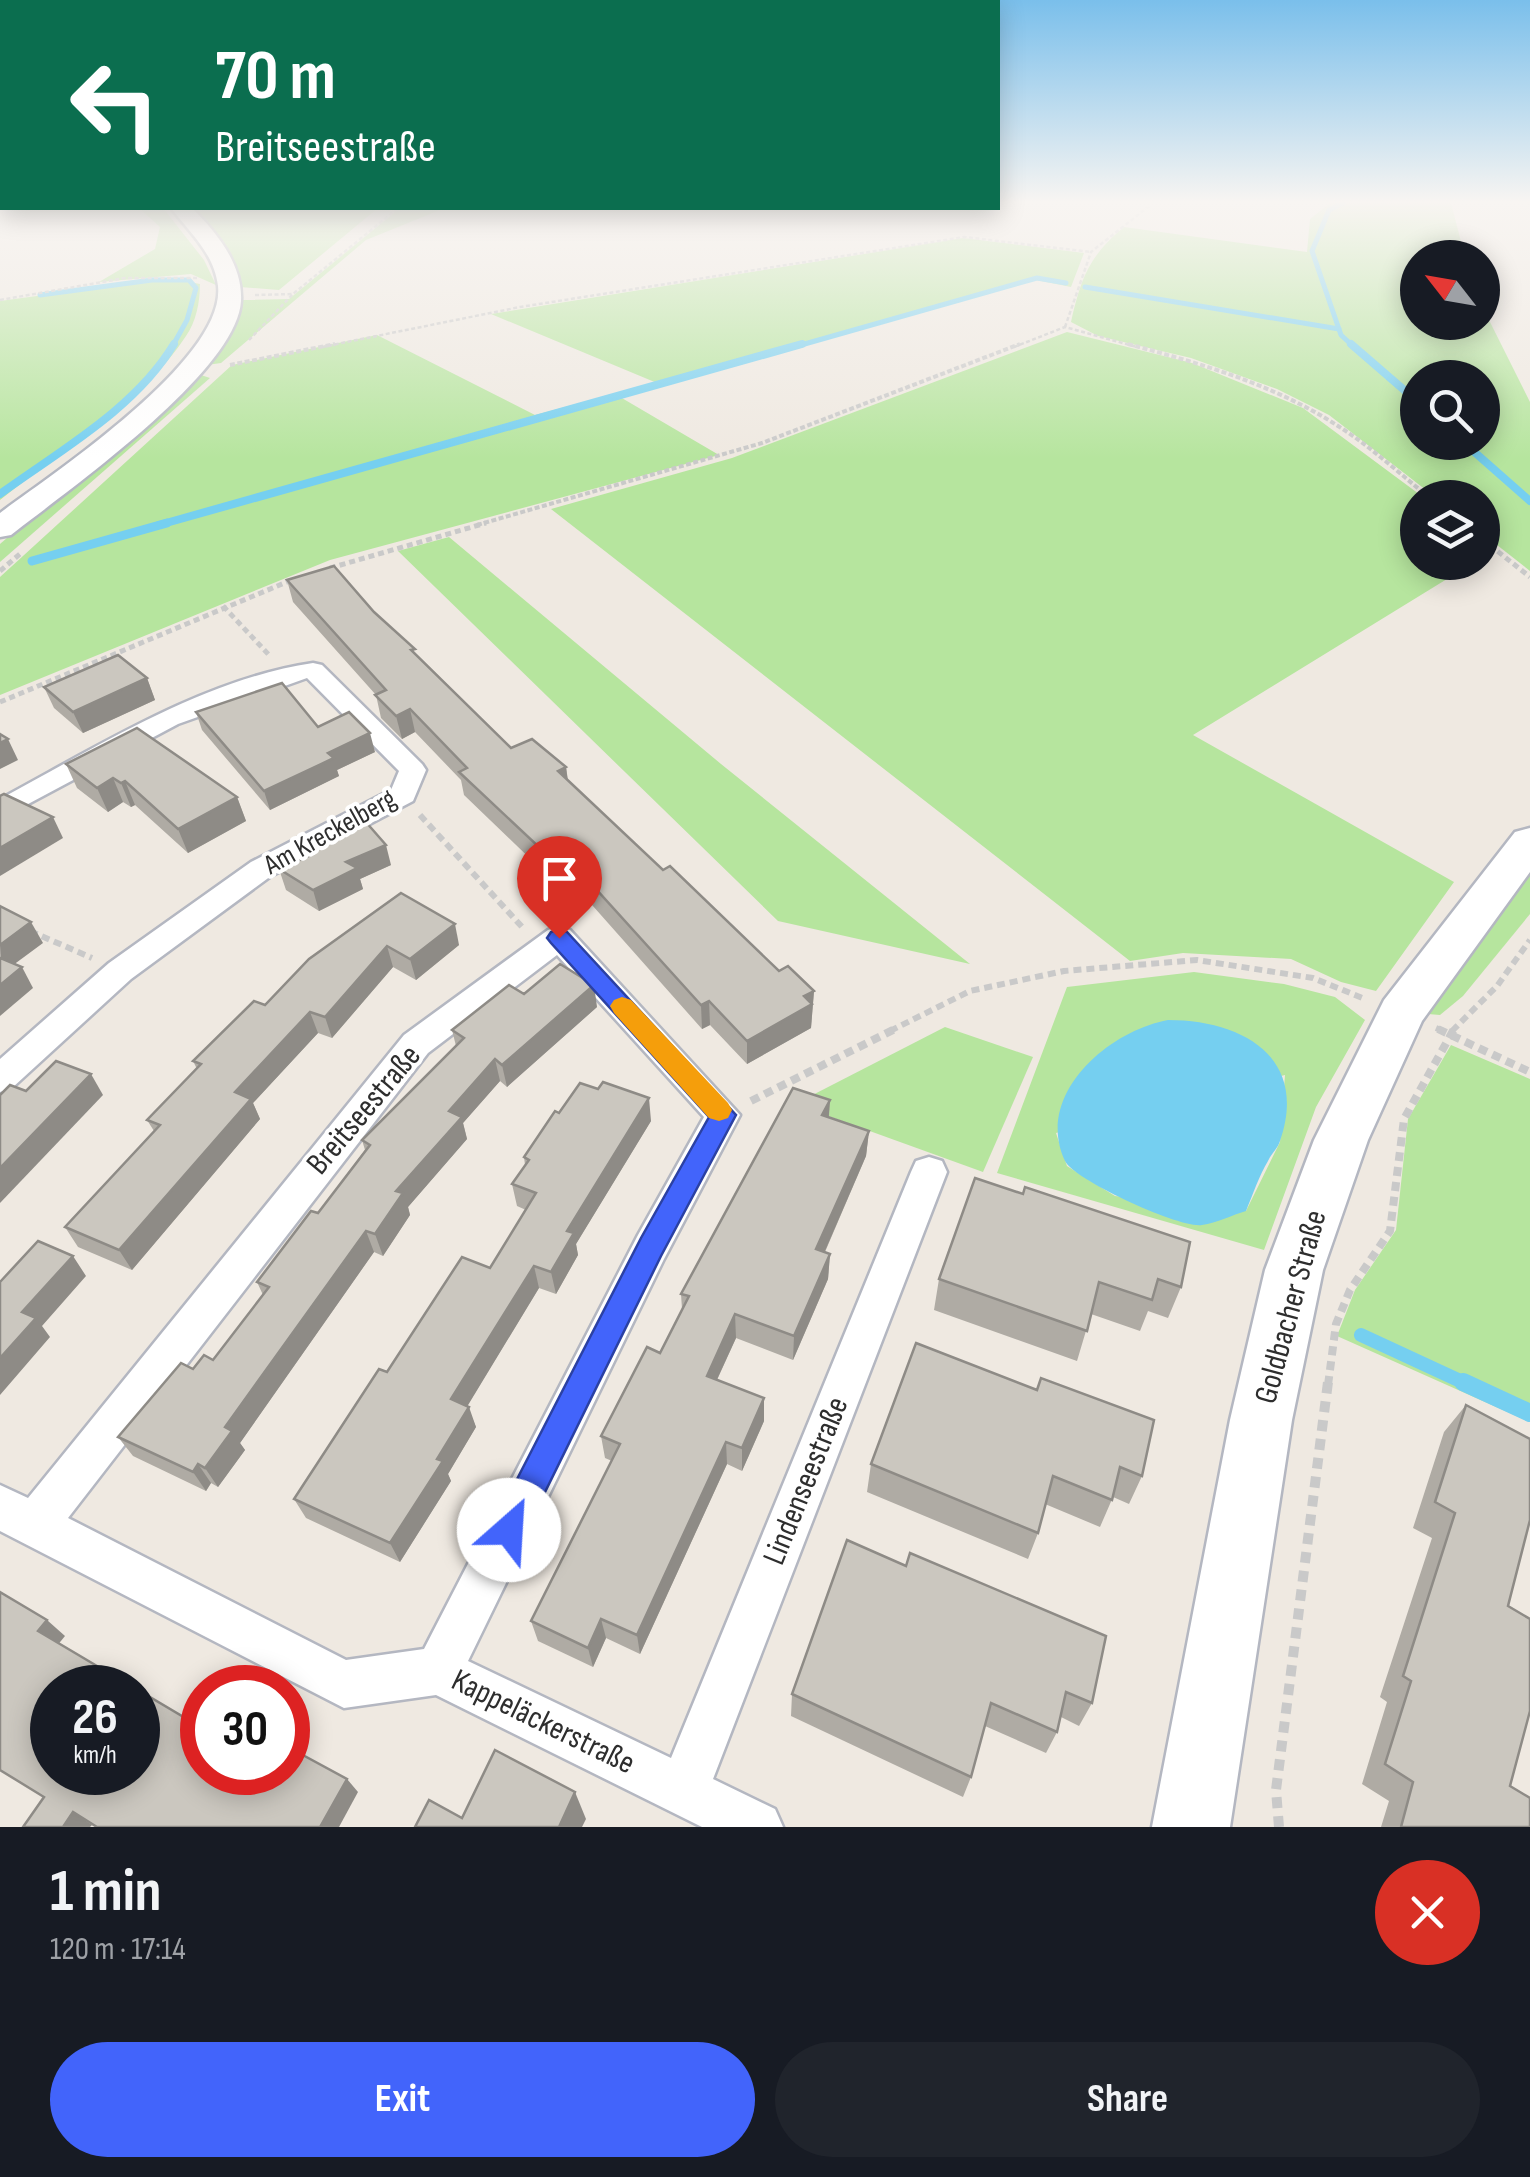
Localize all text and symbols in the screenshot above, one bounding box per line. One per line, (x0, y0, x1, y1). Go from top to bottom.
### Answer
text: 70 m (215, 35, 336, 119)
icon: left (50, 40, 180, 170)
text: Breitseestraße (215, 120, 436, 175)
north arrow (1400, 240, 1500, 340)
map controls (1400, 240, 1500, 580)
button: search (1400, 360, 1500, 460)
button: layers (1400, 480, 1500, 580)
street label: Am Kreckelberg (257, 782, 402, 882)
pin (517, 836, 602, 939)
icon: arrive (532, 851, 587, 906)
street label: Breitseestraße (299, 1037, 429, 1183)
street label: Goldbacher Straße (1246, 1206, 1336, 1408)
street label: Lindenseestraße (755, 1392, 857, 1570)
position arrow (457, 1478, 561, 1582)
street label: Kappeläckerstraße (445, 1661, 641, 1783)
speed limit sign: 30 (180, 1665, 310, 1795)
text: 26 (72, 1688, 118, 1748)
text: km/h (73, 1740, 117, 1771)
text: 1 min (50, 1856, 162, 1928)
button: close (1375, 1860, 1480, 1965)
text: 120 m · 17:14 (50, 1930, 186, 1969)
button: Exit (50, 2042, 755, 2157)
button: Share (775, 2042, 1480, 2157)

